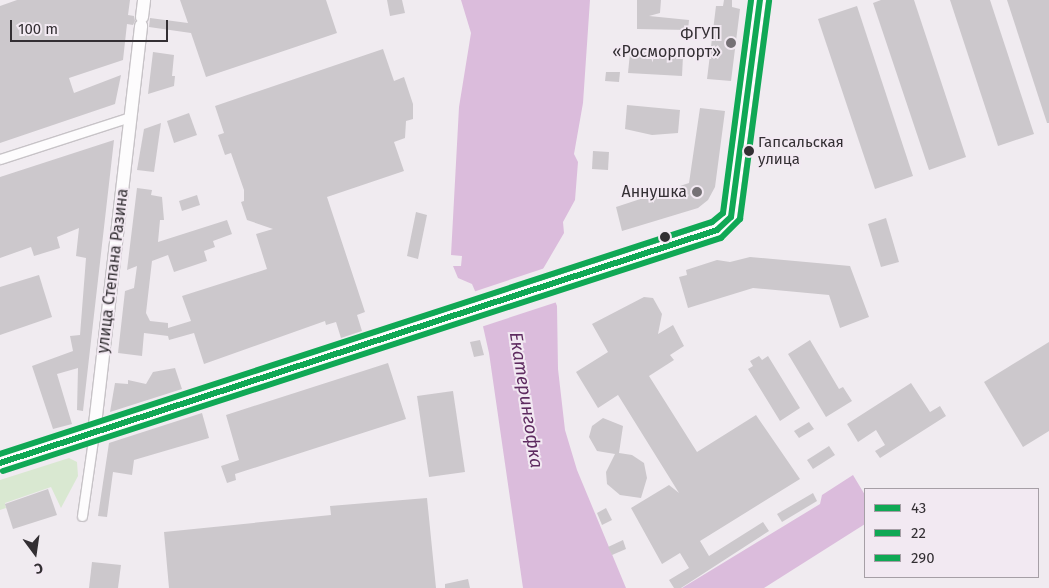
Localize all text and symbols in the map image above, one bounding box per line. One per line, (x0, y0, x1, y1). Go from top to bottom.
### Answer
scale bar (12, 10, 170, 42)
text: 100 m (18, 20, 58, 38)
place label: ФГУП «Росморпорт» (612, 24, 721, 62)
marker: ФГУП «Росморпорт» (725, 37, 737, 49)
place label: Гапсальская улица (758, 133, 844, 168)
marker: Гапсальская улица (744, 146, 754, 156)
place label: Аннушка (621, 182, 687, 202)
marker: Аннушка (691, 186, 703, 198)
street label: улица Степана Разина (93, 187, 133, 355)
unlabelled marker (660, 232, 670, 242)
water label: Екатерингофка (505, 330, 547, 470)
legend (864, 488, 1039, 578)
text: 43 (911, 499, 926, 517)
text: 22 (911, 524, 926, 542)
north arrow (10, 528, 60, 578)
text: 290 (911, 549, 935, 567)
text: С (33, 559, 45, 577)

